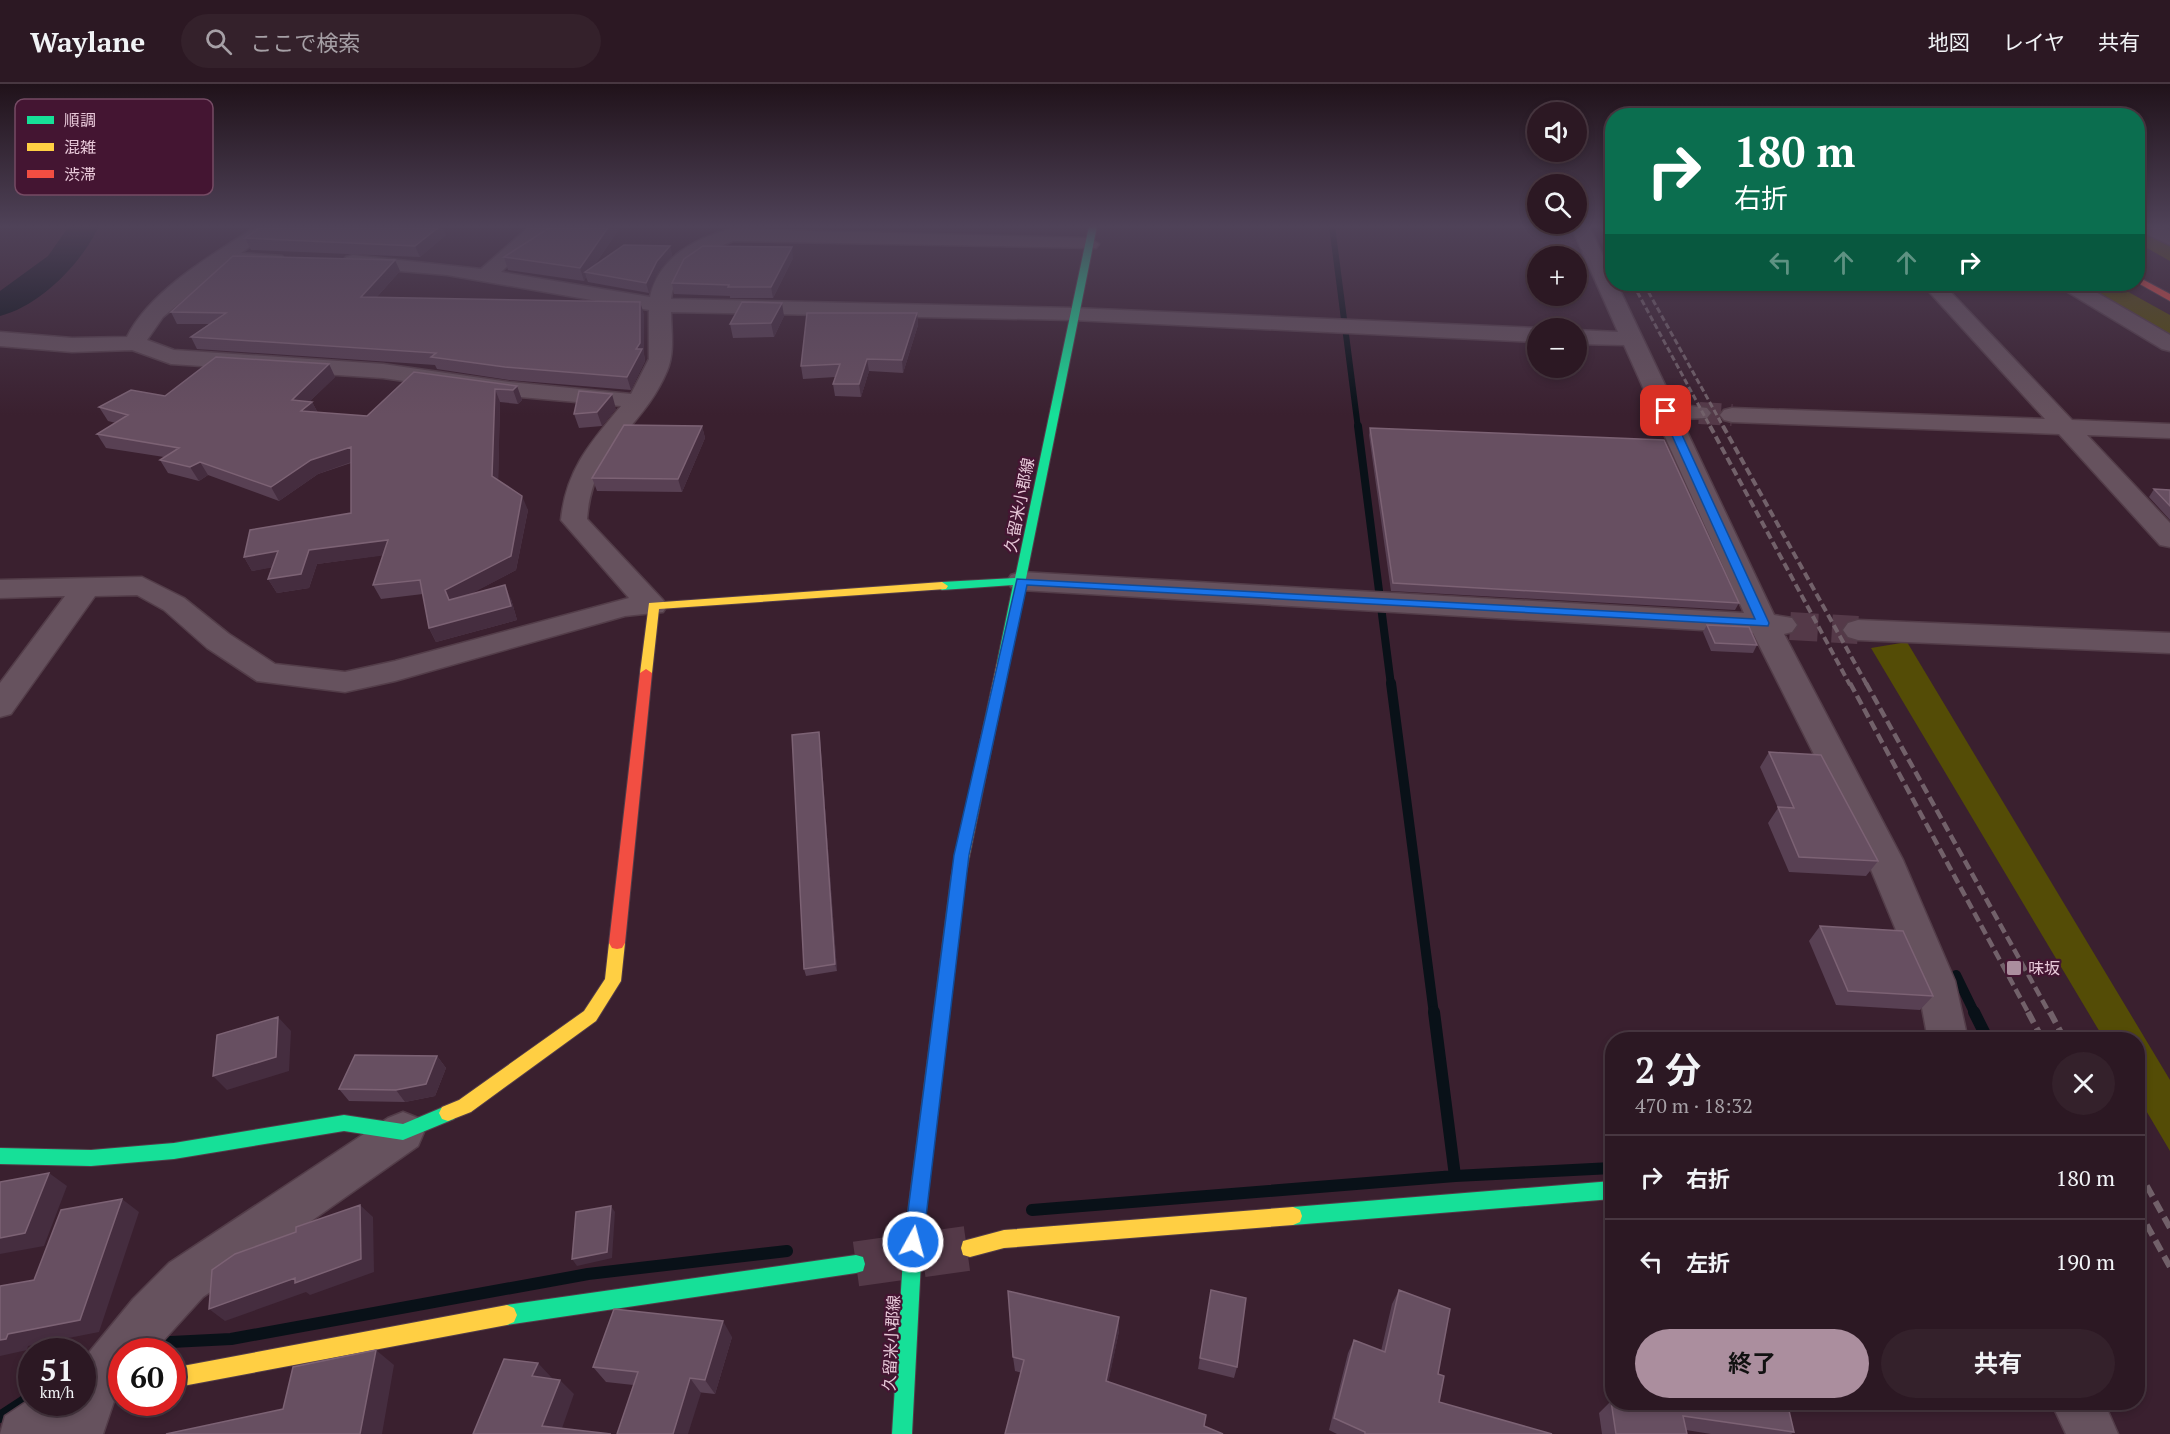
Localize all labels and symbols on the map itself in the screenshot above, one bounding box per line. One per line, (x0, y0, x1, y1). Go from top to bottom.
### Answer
legend (15, 99, 213, 195)
text: 順調 (64, 109, 96, 131)
text: 混雑 (64, 136, 96, 158)
text: 渋滞 (64, 163, 96, 185)
pin (1640, 385, 1691, 436)
street label: 久留米小郡線 (999, 456, 1039, 554)
place label: 味坂 (2028, 957, 2060, 979)
marker: 味坂 (2005, 959, 2023, 977)
position arrow (881, 1210, 945, 1274)
street label: 久留米小郡線 (878, 1294, 904, 1392)
speed limit sign: 60 (108, 1338, 186, 1416)

